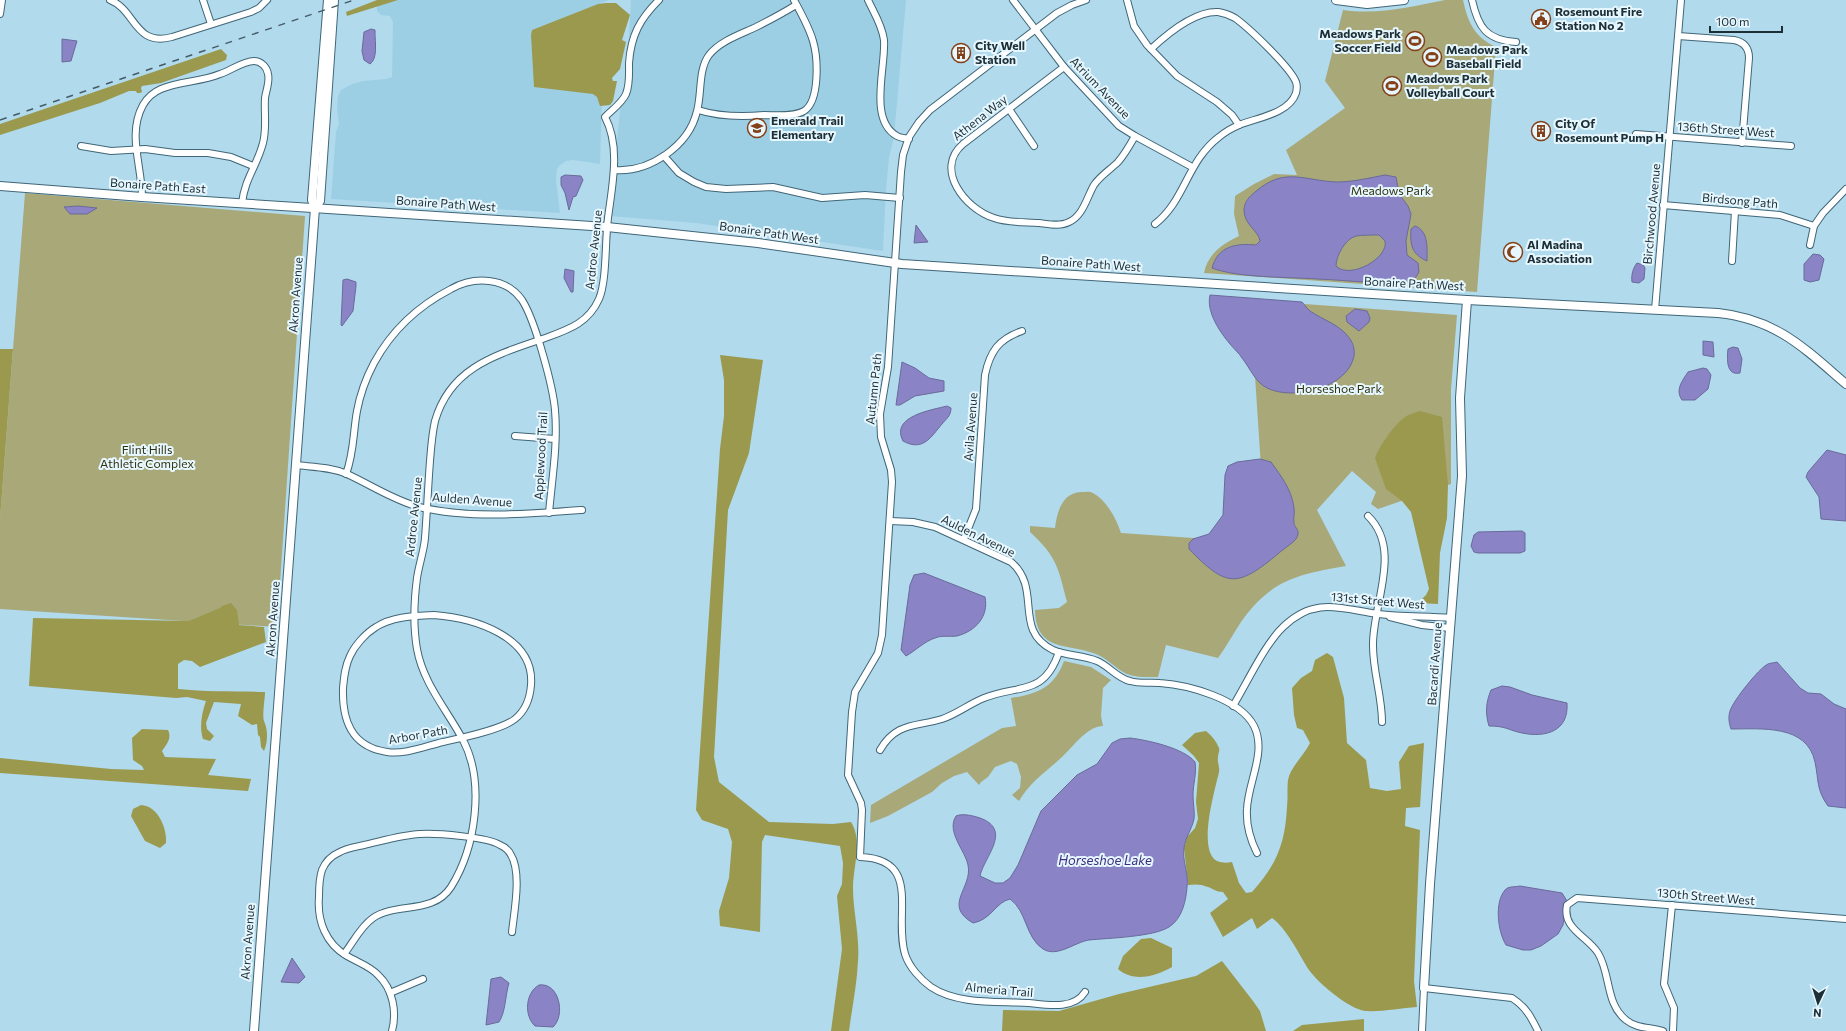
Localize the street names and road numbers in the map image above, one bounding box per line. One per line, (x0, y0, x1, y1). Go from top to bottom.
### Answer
street label: Atrium Avenue (1068, 54, 1134, 121)
street label: Athena Way (949, 92, 1009, 143)
street label: 136th Street West (1677, 119, 1775, 139)
street label: Birchwood Avenue (1640, 163, 1662, 265)
street label: Bonaire Path East (110, 175, 207, 195)
street label: Birdsong Path (1701, 190, 1779, 210)
street label: Bonaire Path West (396, 193, 497, 213)
street label: Ardroe Avenue (582, 209, 604, 291)
street label: Bonaire Path West (718, 218, 820, 246)
street label: Bonaire Path West (1041, 253, 1142, 273)
street label: Akron Avenue (285, 257, 305, 333)
street label: Bonaire Path West (1364, 273, 1465, 293)
street label: Autumn Path (862, 352, 884, 425)
street label: Avila Avenue (961, 392, 979, 462)
street label: Applewood Trail (531, 411, 549, 500)
street label: Ardroe Avenue (402, 476, 424, 558)
street label: Aulden Avenue (431, 489, 513, 509)
street label: Aulden Avenue (939, 511, 1018, 559)
street label: Akron Avenue (262, 581, 282, 657)
street label: 131st Street West (1331, 589, 1426, 611)
street label: Bacardi Avenue (1424, 622, 1444, 706)
street label: Arbor Path (387, 722, 449, 746)
street label: 130th Street West (1657, 885, 1756, 907)
street label: Akron Avenue (237, 904, 257, 980)
street label: Almeria Trail (964, 979, 1034, 999)

